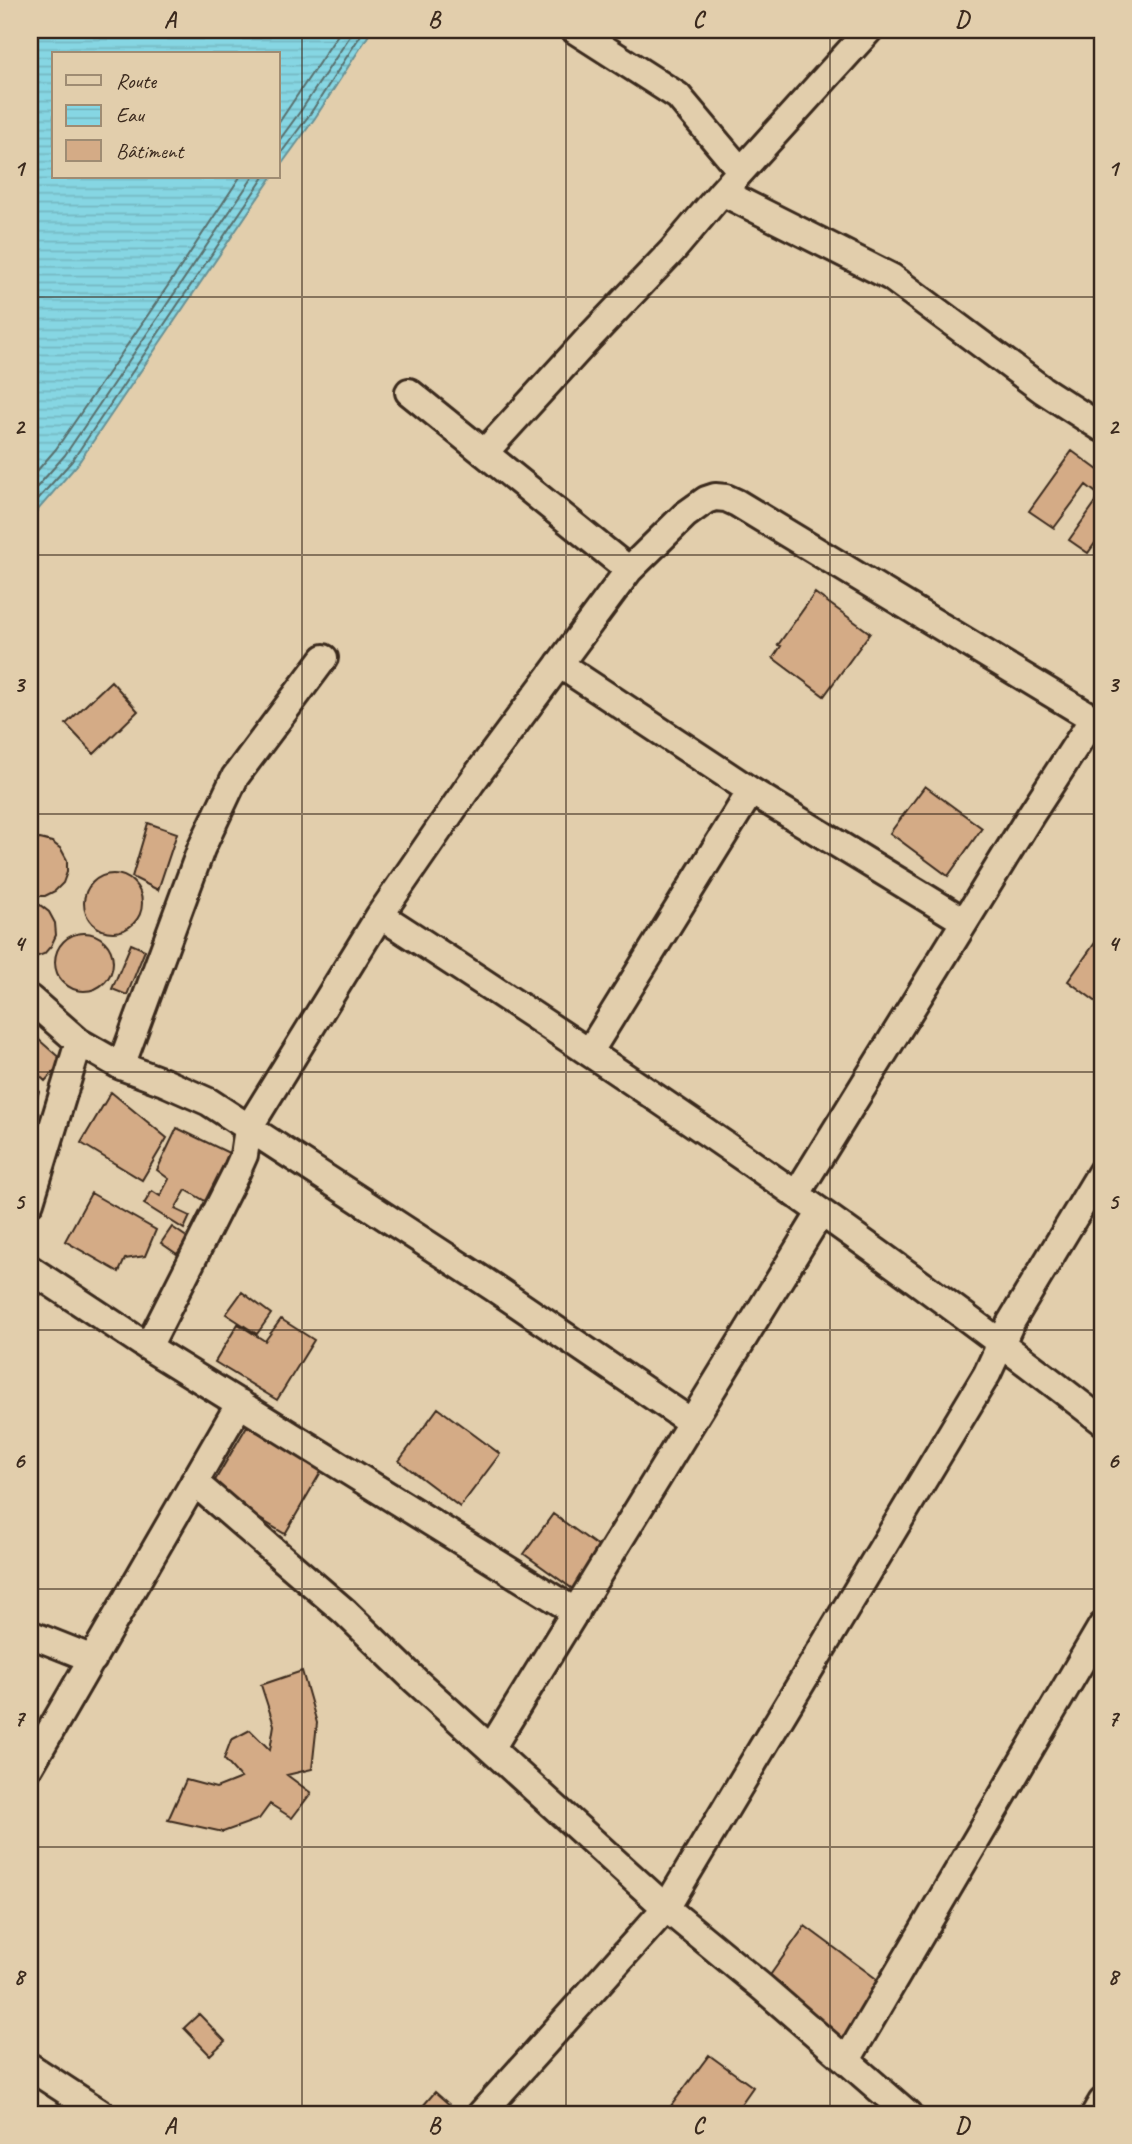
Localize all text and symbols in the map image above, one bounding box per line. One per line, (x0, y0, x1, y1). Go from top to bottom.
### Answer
text: A (164, 5, 178, 34)
text: B (428, 5, 442, 34)
text: C (693, 5, 707, 34)
text: D (955, 5, 971, 34)
legend (52, 52, 280, 178)
text: Route (116, 68, 157, 94)
text: Eau (116, 102, 145, 128)
text: Bâtiment (116, 138, 185, 164)
text: 1 (14, 154, 27, 183)
text: 1 (1108, 154, 1121, 183)
text: 2 (14, 412, 27, 441)
text: 2 (1108, 412, 1121, 441)
text: 3 (14, 670, 27, 699)
text: 3 (1108, 670, 1121, 699)
text: 4 (14, 929, 27, 958)
text: 4 (1108, 929, 1121, 958)
text: 5 (14, 1187, 26, 1216)
text: 5 (1108, 1187, 1120, 1216)
text: 6 (14, 1446, 27, 1475)
text: 6 (1108, 1446, 1121, 1475)
text: 7 (14, 1704, 27, 1733)
text: 7 (1108, 1704, 1121, 1733)
text: 8 (14, 1962, 27, 1991)
text: 8 (1108, 1962, 1121, 1991)
text: A (164, 2111, 178, 2140)
text: B (428, 2111, 442, 2140)
text: C (693, 2111, 707, 2140)
text: D (955, 2111, 971, 2140)

